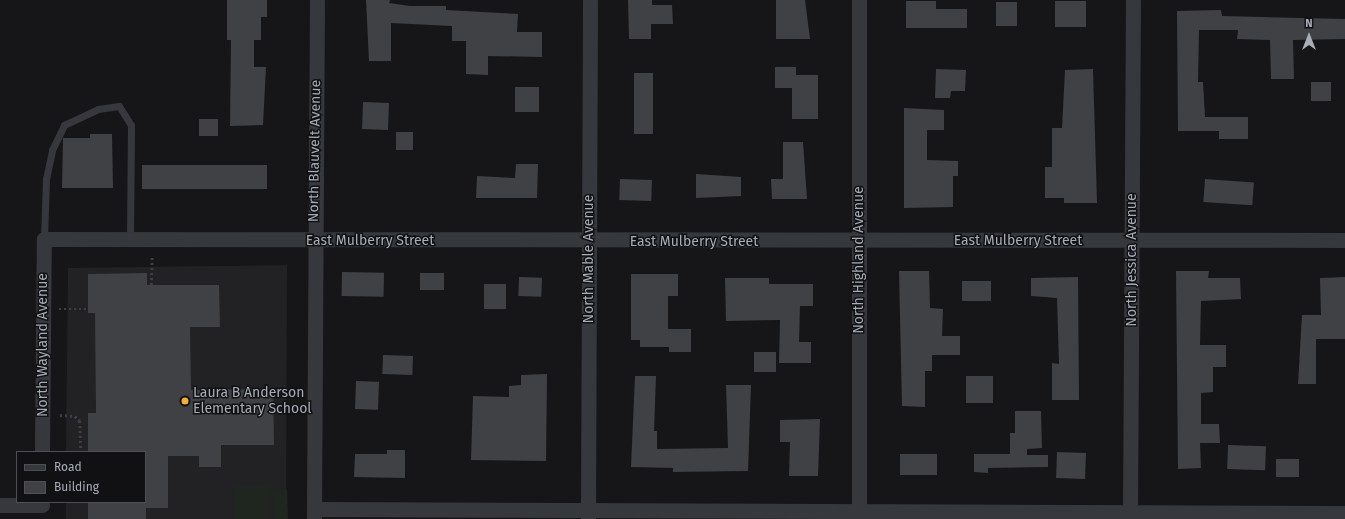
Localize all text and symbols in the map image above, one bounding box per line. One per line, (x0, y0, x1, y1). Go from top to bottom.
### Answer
north arrow (1289, 16, 1329, 56)
text: N (1305, 17, 1313, 30)
street label: North Blauvelt Avenue (305, 80, 325, 222)
street label: North Highland Avenue (851, 186, 867, 334)
street label: North Jessica Avenue (1124, 193, 1140, 327)
street label: North Mable Avenue (581, 195, 597, 323)
street label: East Mulberry Street (306, 233, 434, 249)
street label: East Mulberry Street (954, 233, 1082, 249)
street label: East Mulberry Street (630, 234, 758, 250)
street label: North Wayland Avenue (35, 273, 51, 417)
place label: Laura B Anderson Elementary School (193, 385, 311, 418)
marker: Laura B Anderson Elementary School (180, 396, 190, 406)
legend (16, 451, 146, 503)
text: Road (54, 460, 82, 474)
text: Building (54, 480, 99, 494)

